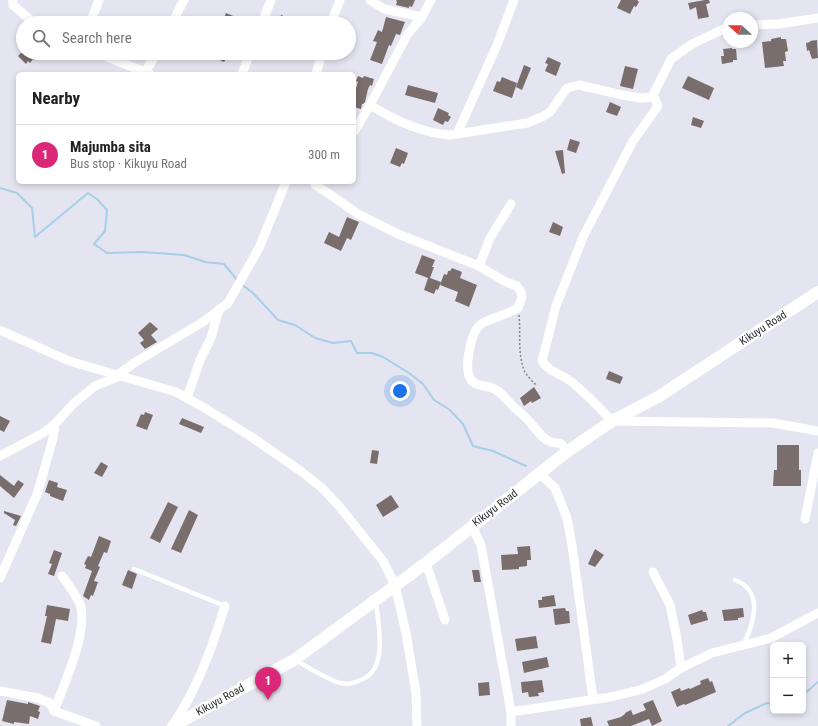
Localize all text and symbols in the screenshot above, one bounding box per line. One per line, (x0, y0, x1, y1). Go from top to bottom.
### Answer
north arrow (722, 12, 758, 48)
search box (16, 16, 356, 60)
icon: search (30, 27, 52, 49)
text: Search here (62, 29, 132, 47)
text: Nearby (32, 88, 80, 108)
text: Majumba sita (70, 138, 151, 156)
text: 1 (42, 147, 48, 162)
text: 300 m (308, 147, 340, 162)
text: Bus stop · Kikuyu Road (70, 156, 187, 171)
street label: Kikuyu Road (737, 308, 789, 348)
your location (390, 381, 410, 401)
street label: Kikuyu Road (470, 487, 520, 529)
map controls (770, 642, 806, 714)
button: + (770, 642, 806, 678)
pin: 1 (255, 667, 281, 700)
button: − (770, 678, 806, 714)
street label: Kikuyu Road (194, 681, 246, 719)

